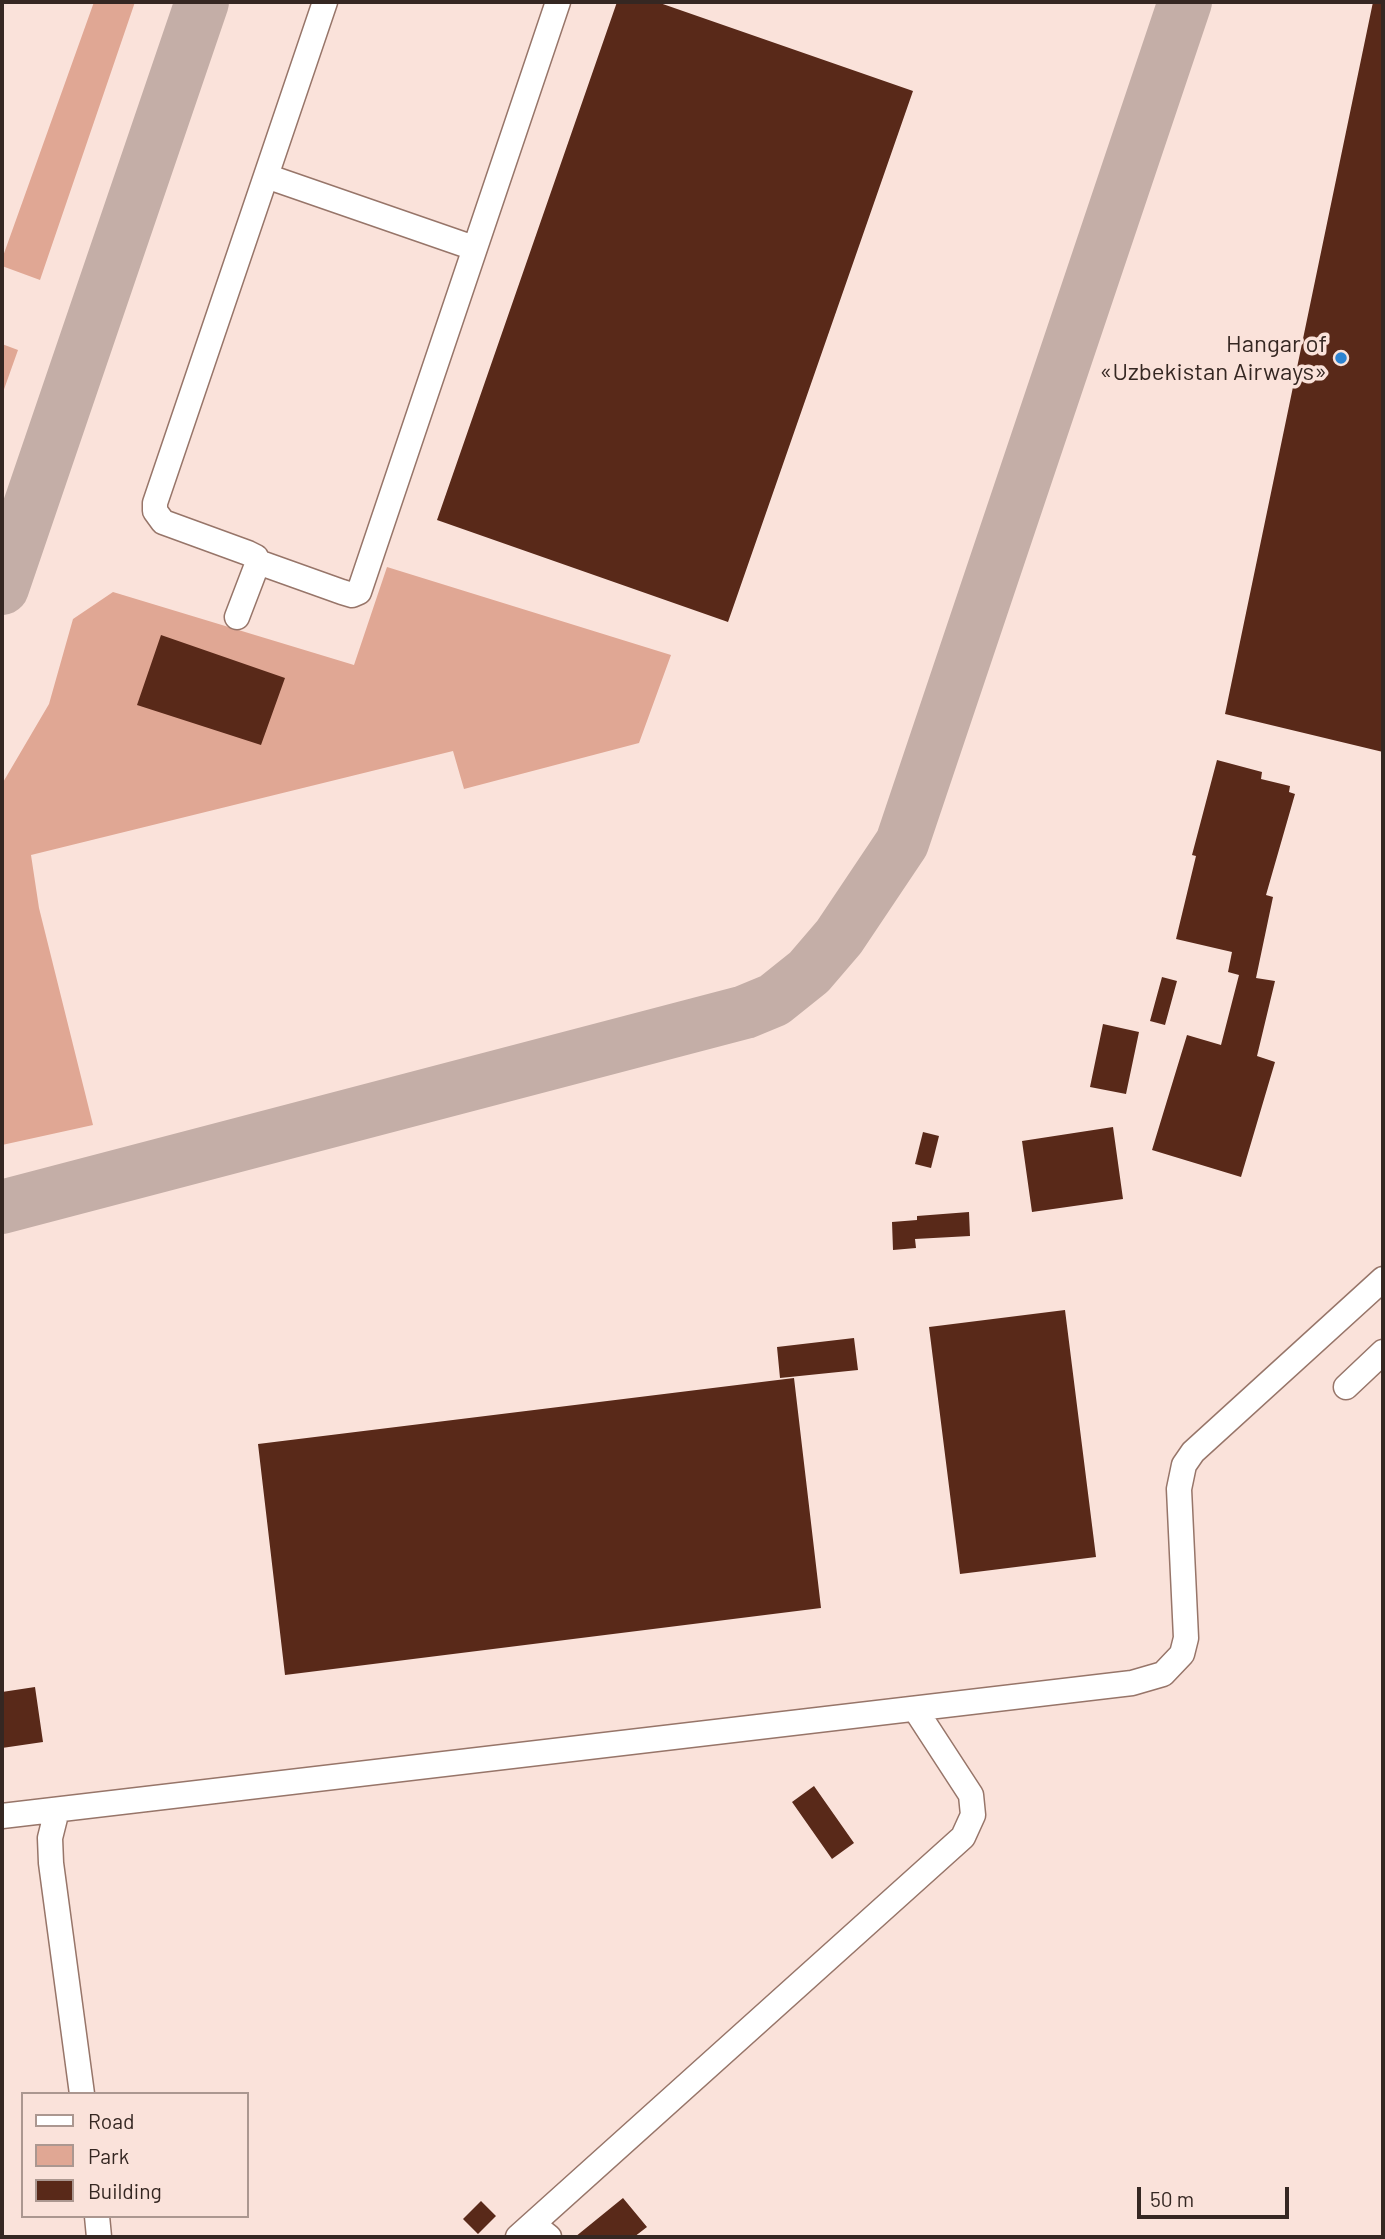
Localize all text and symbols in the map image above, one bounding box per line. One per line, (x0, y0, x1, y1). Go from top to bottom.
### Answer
place label: Hangar of «Uzbekistan Airways» (1100, 330, 1327, 386)
marker: Hangar of «Uzbekistan Airways» (1333, 350, 1349, 366)
legend (21, 2092, 248, 2218)
text: Road (88, 2108, 134, 2133)
text: Park (88, 2143, 129, 2168)
scale bar (1140, 2172, 1292, 2216)
text: Building (88, 2178, 162, 2203)
text: 50 m (1150, 2186, 1194, 2211)

